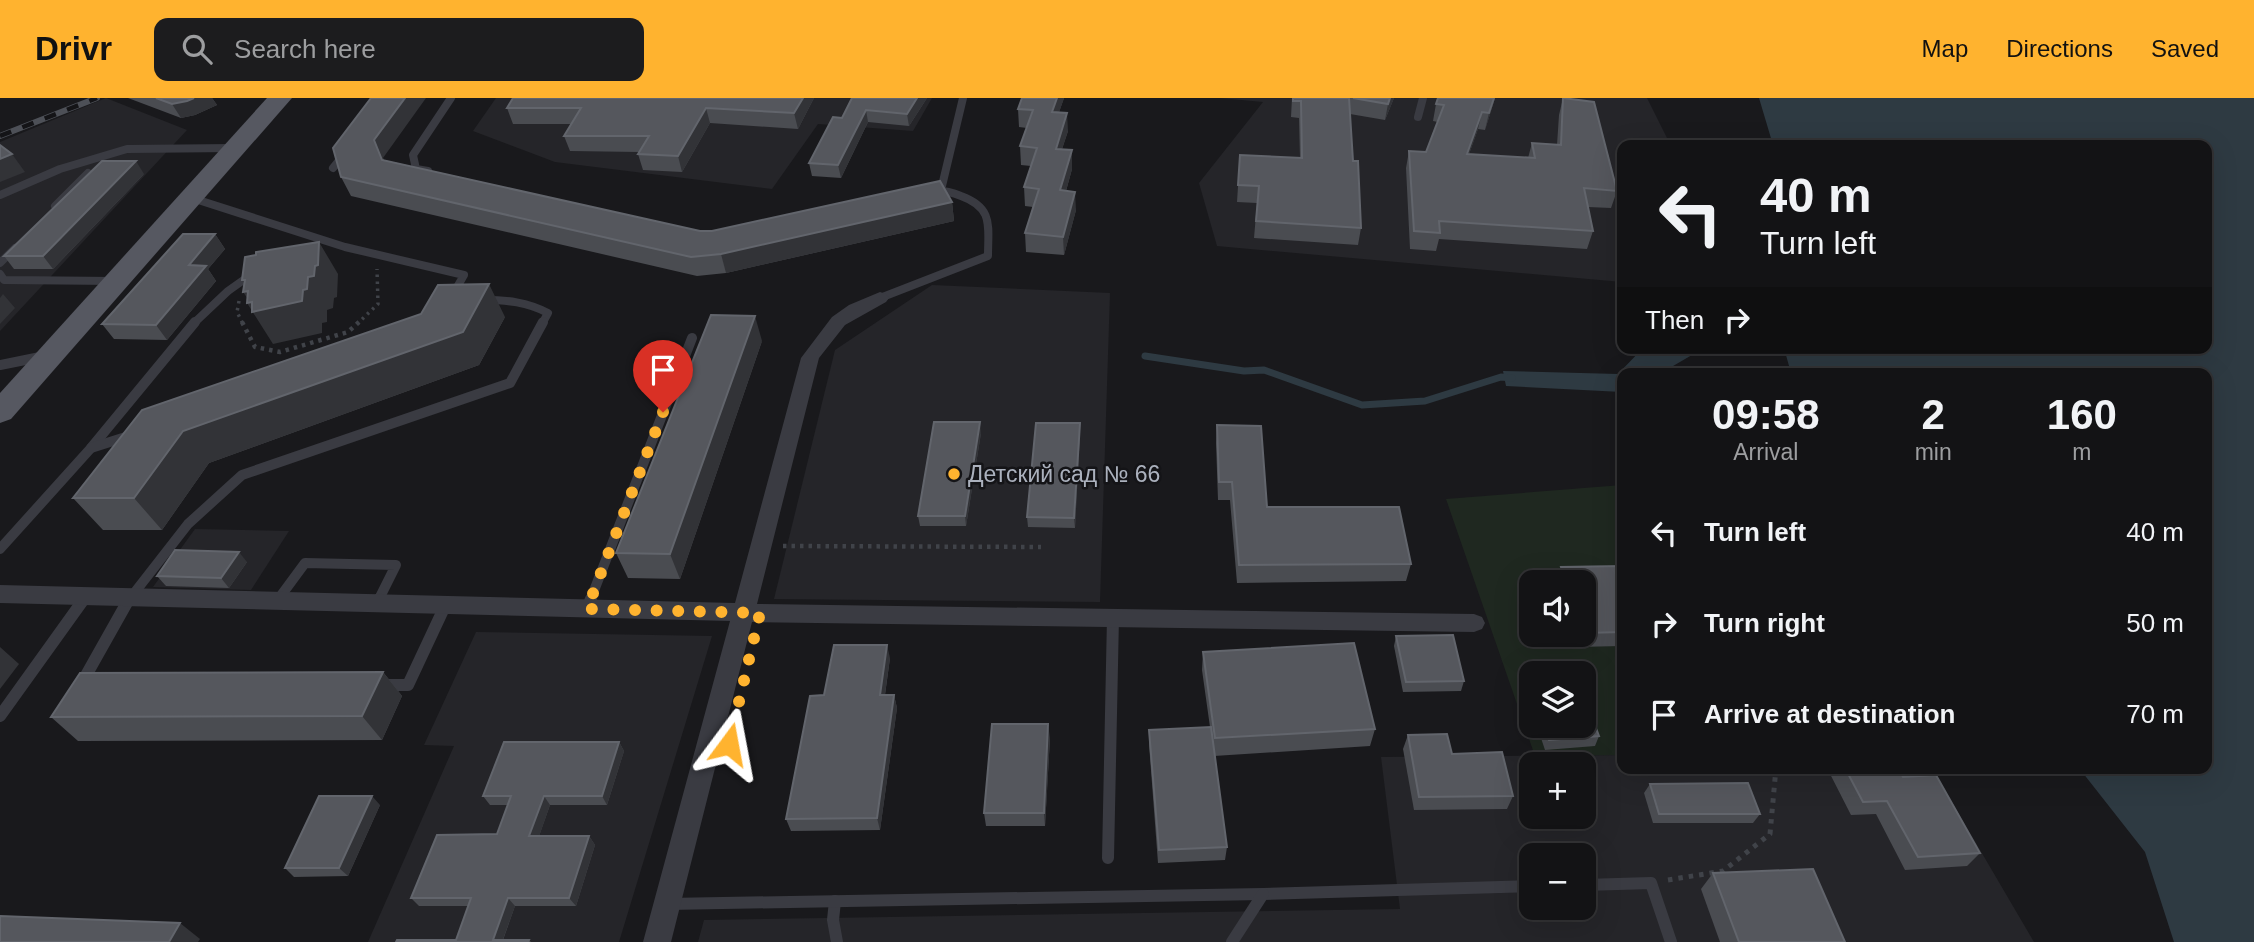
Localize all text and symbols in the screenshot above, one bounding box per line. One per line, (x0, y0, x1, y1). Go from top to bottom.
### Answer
search box (154, 18, 644, 81)
text: Drivr (35, 30, 112, 67)
icon: search (178, 30, 216, 68)
text: Search here (234, 34, 376, 64)
text: Map (1922, 35, 1968, 62)
text: Directions (2006, 35, 2113, 62)
text: Saved (2151, 35, 2219, 62)
icon: left (1645, 168, 1736, 259)
text: 40 m (1760, 168, 1872, 222)
text: Turn left (1760, 225, 1876, 261)
icon: right (1718, 301, 1756, 339)
text: Then (1645, 305, 1704, 335)
pin (633, 340, 693, 412)
icon: arrive (644, 351, 682, 389)
text: 09:58 (1712, 391, 1820, 438)
text: 2 (1921, 391, 1945, 438)
text: 160 (2047, 391, 2117, 438)
text: Arrival (1733, 439, 1798, 465)
text: min (1915, 439, 1952, 465)
text: m (2072, 439, 2091, 465)
place label: Детский сад № 66 (968, 461, 1160, 487)
marker: Детский сад № 66 (946, 466, 962, 482)
icon: left (1645, 514, 1683, 552)
text: Turn left (1704, 517, 1806, 547)
text: 40 m (2126, 517, 2184, 547)
map controls (1519, 570, 1596, 920)
button: sound (1519, 570, 1596, 647)
icon: right (1645, 605, 1683, 643)
text: Turn right (1704, 608, 1825, 638)
text: 50 m (2126, 608, 2184, 638)
button: layers (1519, 661, 1596, 738)
icon: arrive (1645, 696, 1683, 734)
text: Arrive at destination (1704, 699, 1955, 729)
text: 70 m (2126, 699, 2184, 729)
position arrow (692, 707, 766, 781)
button: + (1519, 752, 1596, 829)
button: − (1519, 843, 1596, 920)

